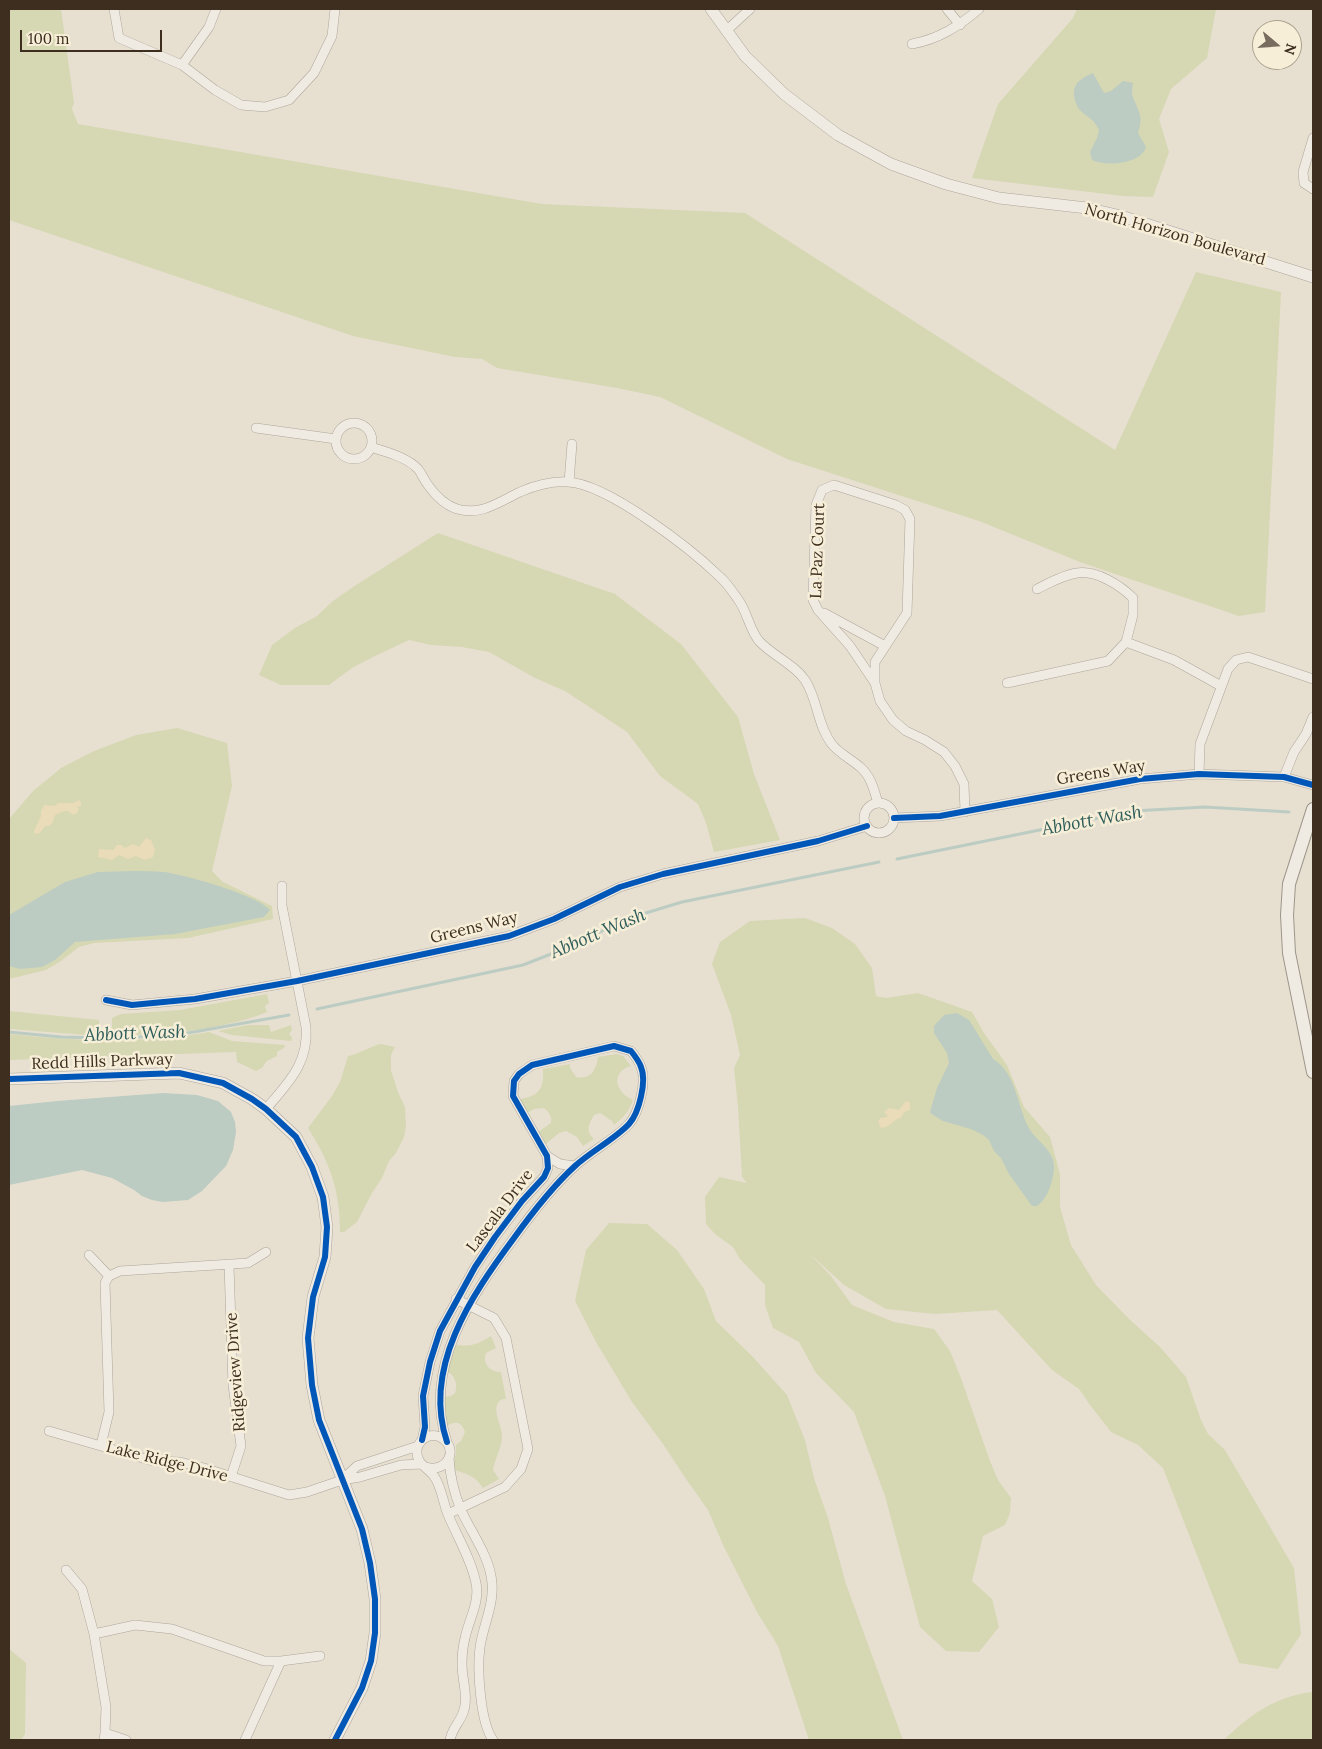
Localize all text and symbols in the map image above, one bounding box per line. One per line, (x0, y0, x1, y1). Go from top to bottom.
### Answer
scale bar (22, 20, 165, 52)
north arrow (1252, 20, 1302, 70)
text: 100 m (28, 29, 69, 48)
text: N (1280, 41, 1301, 57)
street label: North Horizon Boulevard (1082, 200, 1268, 270)
street label: La Paz Court (807, 503, 829, 599)
street label: Greens Way (1055, 757, 1147, 789)
water label: Abbott Wash (1040, 802, 1144, 840)
water label: Abbott Wash (547, 904, 649, 964)
street label: Greens Way (428, 908, 520, 948)
water label: Abbott Wash (84, 1021, 186, 1047)
street label: Redd Hills Parkway (31, 1050, 173, 1074)
street label: Lascala Drive (463, 1166, 537, 1256)
street label: Ridgeview Drive (222, 1312, 250, 1432)
street label: Lake Ridge Drive (104, 1438, 230, 1486)

